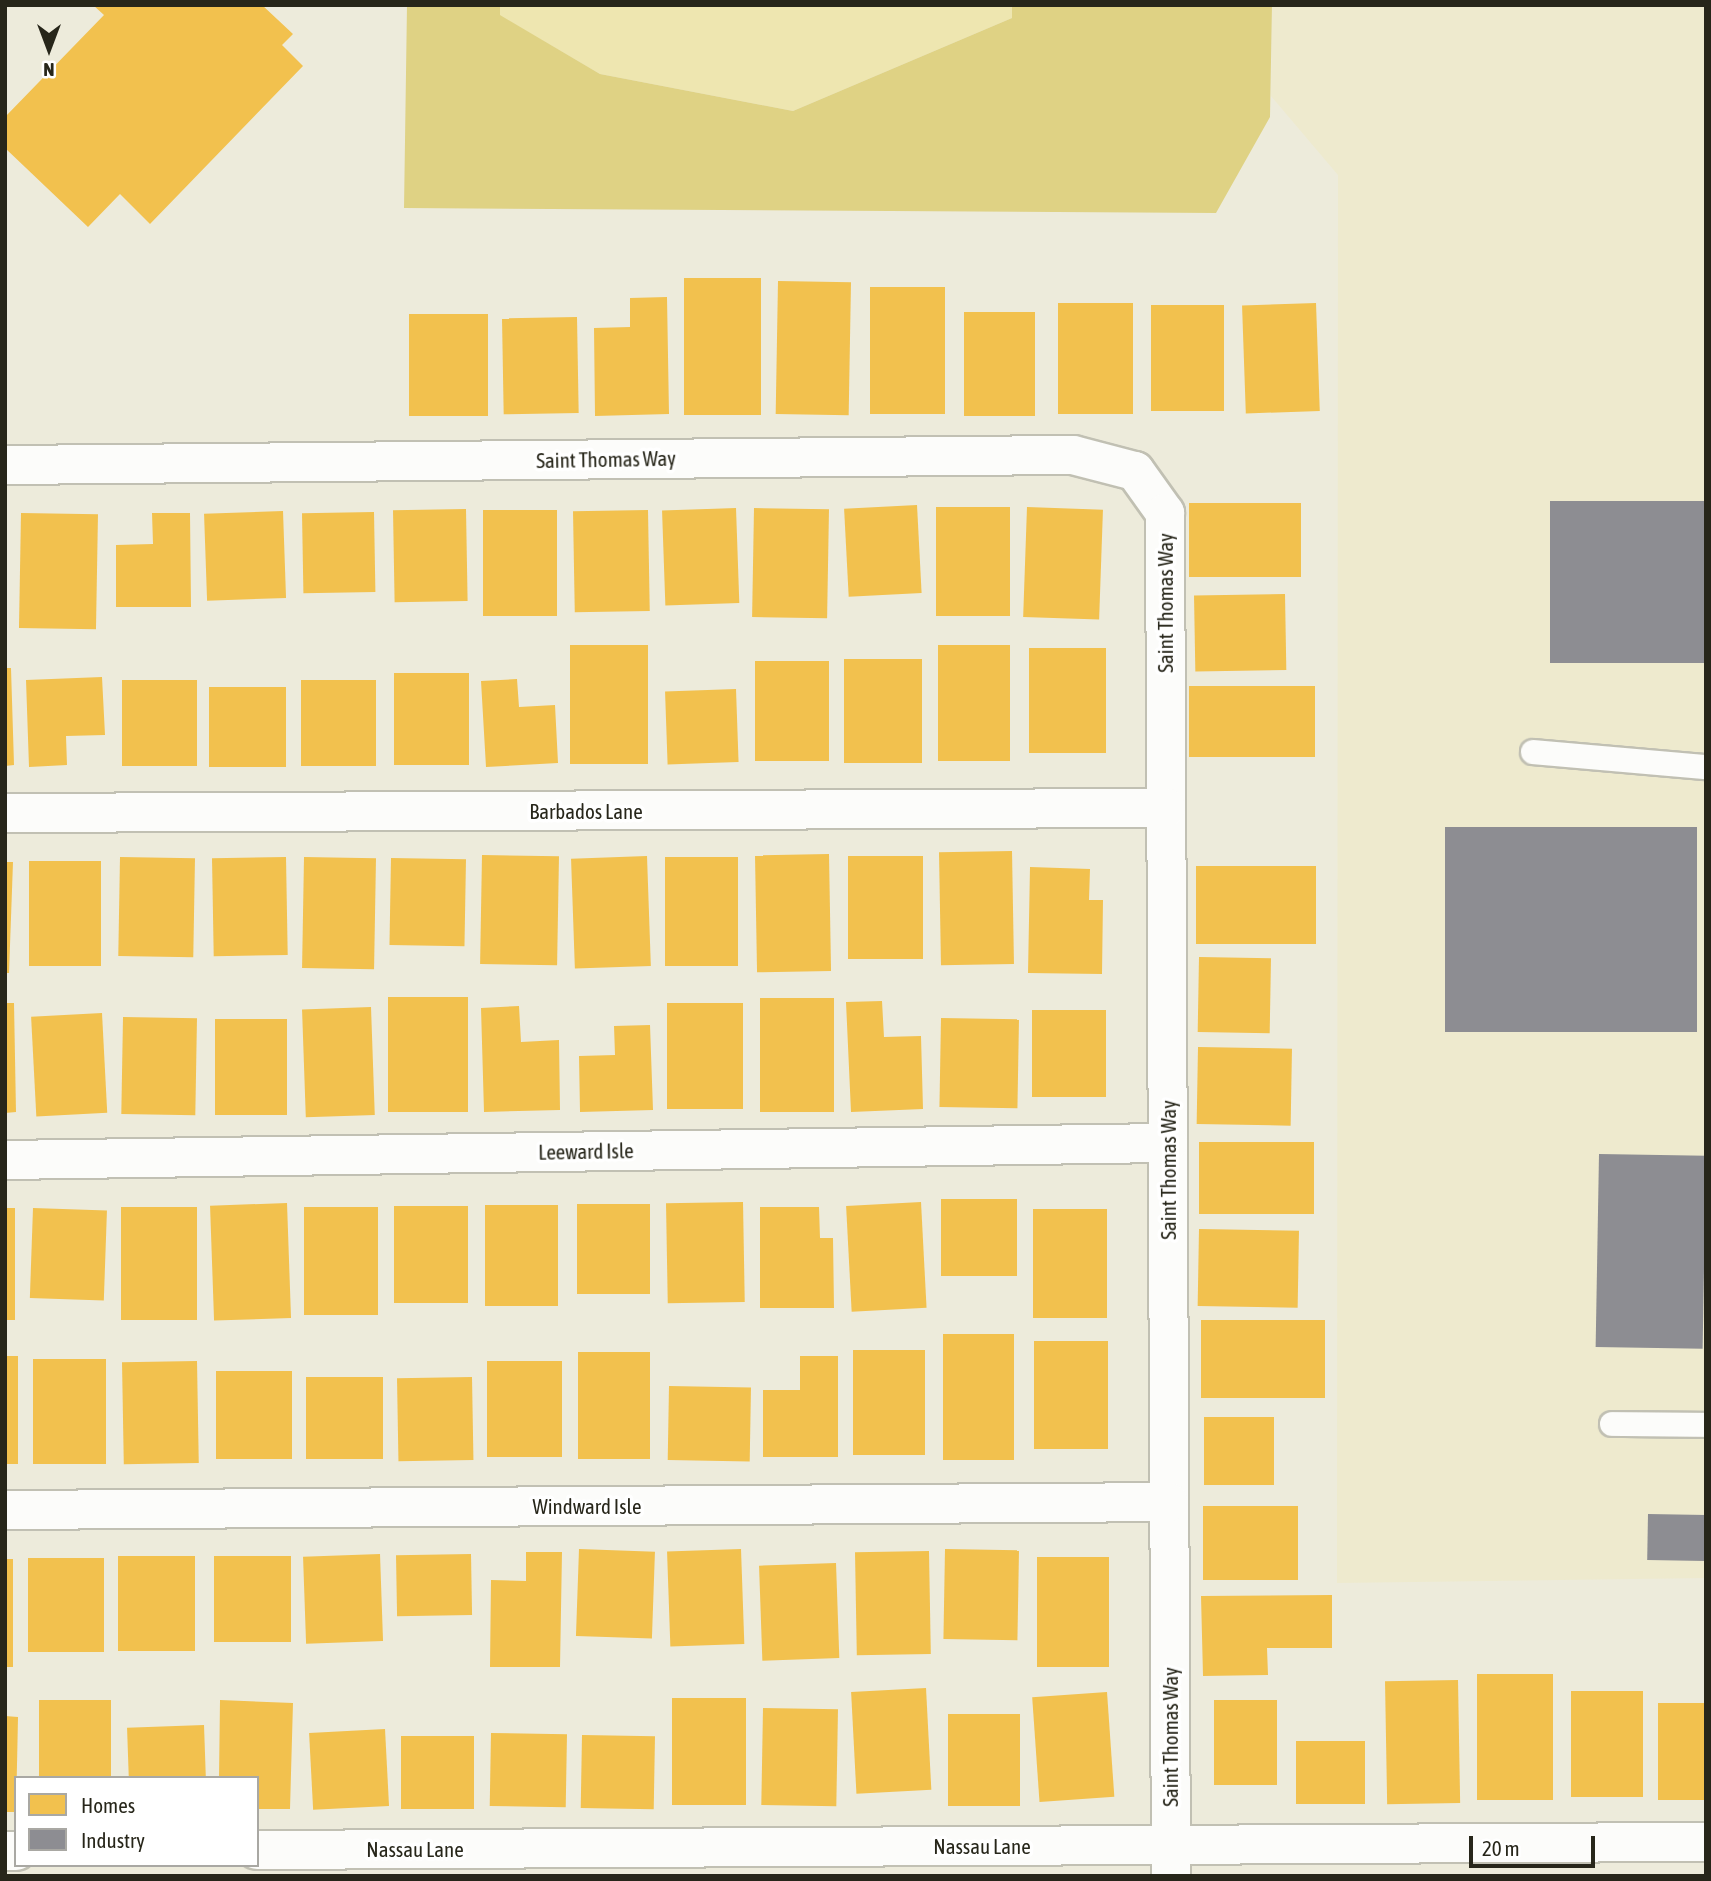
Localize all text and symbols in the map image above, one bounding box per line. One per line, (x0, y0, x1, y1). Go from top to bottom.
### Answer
north arrow (14, 14, 84, 84)
text: N (43, 59, 55, 81)
street label: Saint Thomas Way (536, 445, 676, 473)
street label: Saint Thomas Way (1152, 533, 1178, 673)
street label: Barbados Lane (529, 798, 643, 824)
street label: Saint Thomas Way (1155, 1100, 1181, 1240)
street label: Leeward Isle (538, 1138, 634, 1164)
street label: Windward Isle (533, 1493, 641, 1519)
street label: Saint Thomas Way (1157, 1667, 1183, 1807)
legend (14, 1776, 259, 1867)
text: Homes (81, 1793, 135, 1817)
scale bar (1473, 1822, 1599, 1866)
text: Industry (81, 1828, 145, 1852)
street label: Nassau Lane (933, 1833, 1031, 1859)
street label: Nassau Lane (366, 1836, 464, 1862)
text: 20 m (1482, 1836, 1520, 1860)

